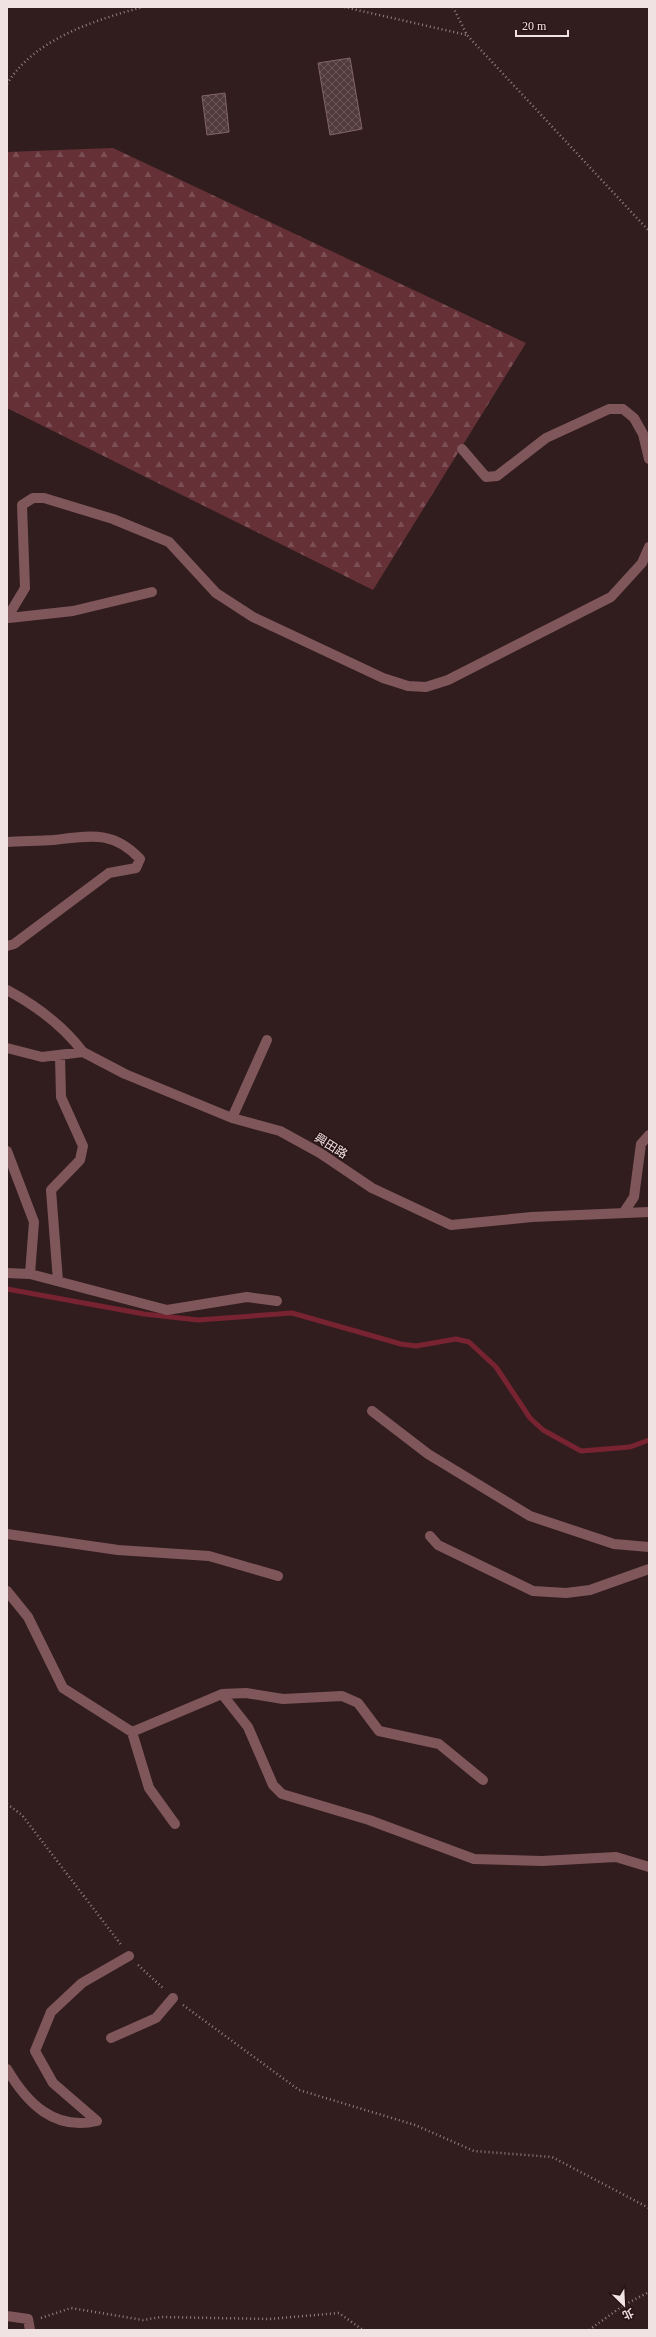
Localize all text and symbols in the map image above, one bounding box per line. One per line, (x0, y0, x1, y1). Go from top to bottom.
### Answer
scale bar (516, 12, 568, 38)
text: 20 m (522, 19, 547, 33)
street label: 興田路 (312, 1131, 350, 1161)
north arrow (604, 2285, 644, 2325)
text: 北 (621, 2306, 636, 2322)

